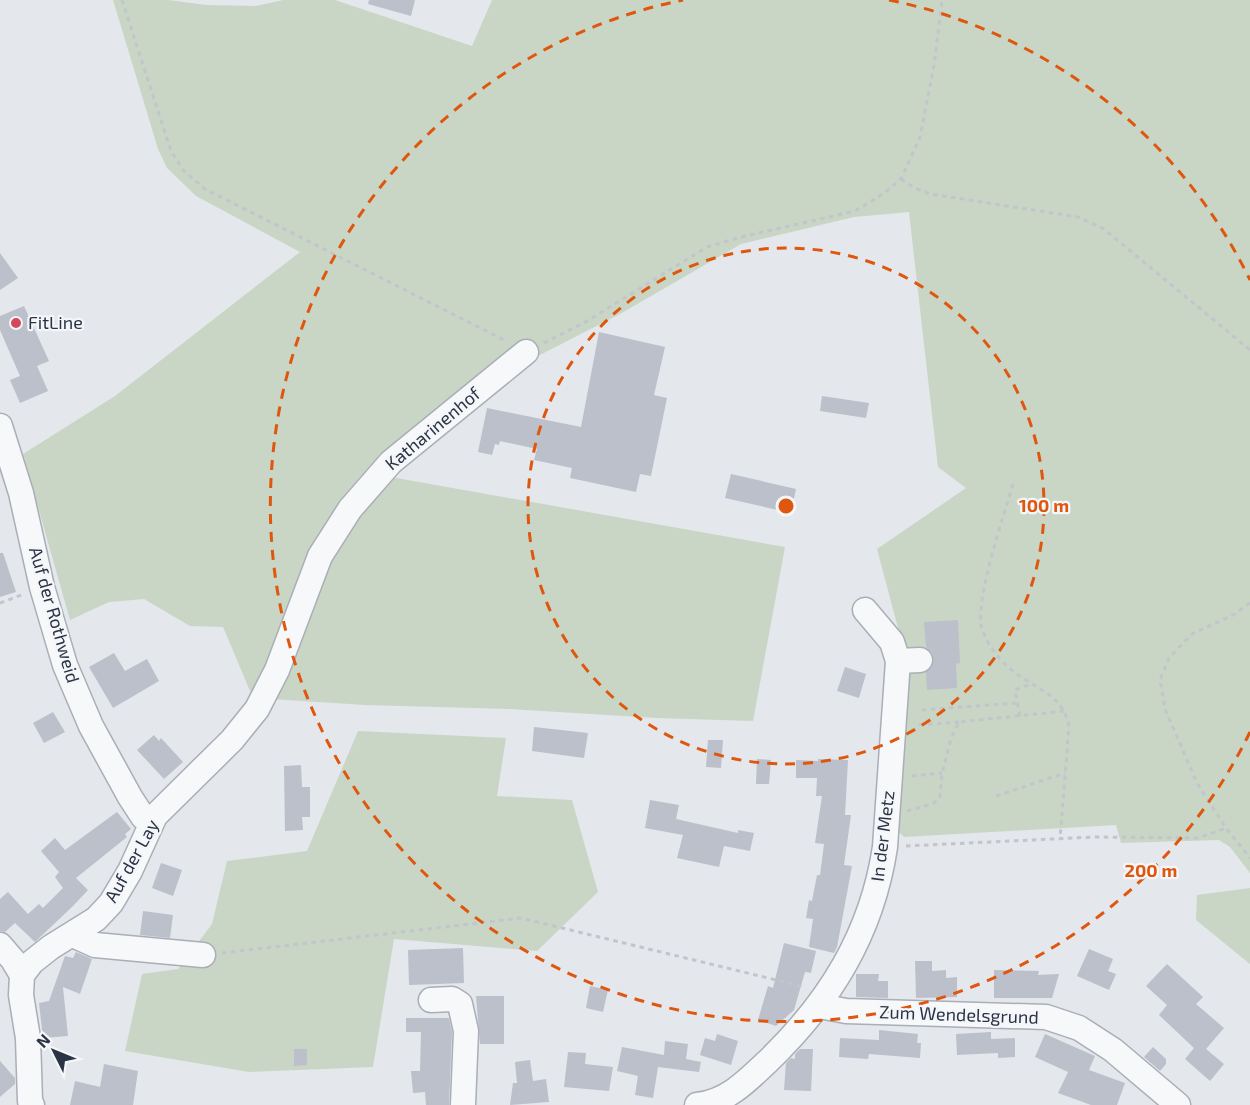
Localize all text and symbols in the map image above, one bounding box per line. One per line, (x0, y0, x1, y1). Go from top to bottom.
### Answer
place label: FitLine (28, 311, 83, 333)
marker: FitLine (9, 316, 23, 330)
street label: Katharinenhof (380, 381, 485, 474)
text: 100 m (1019, 494, 1069, 516)
centre of rings (776, 496, 796, 516)
street label: Auf der Rothweid (25, 544, 85, 685)
street label: In der Metz (866, 789, 899, 883)
street label: Auf der Lay (99, 815, 163, 906)
text: 200 m (1125, 859, 1177, 881)
street label: Zum Wendelsgrund (879, 1000, 1039, 1028)
north arrow (24, 1021, 84, 1081)
text: N (32, 1030, 54, 1051)

